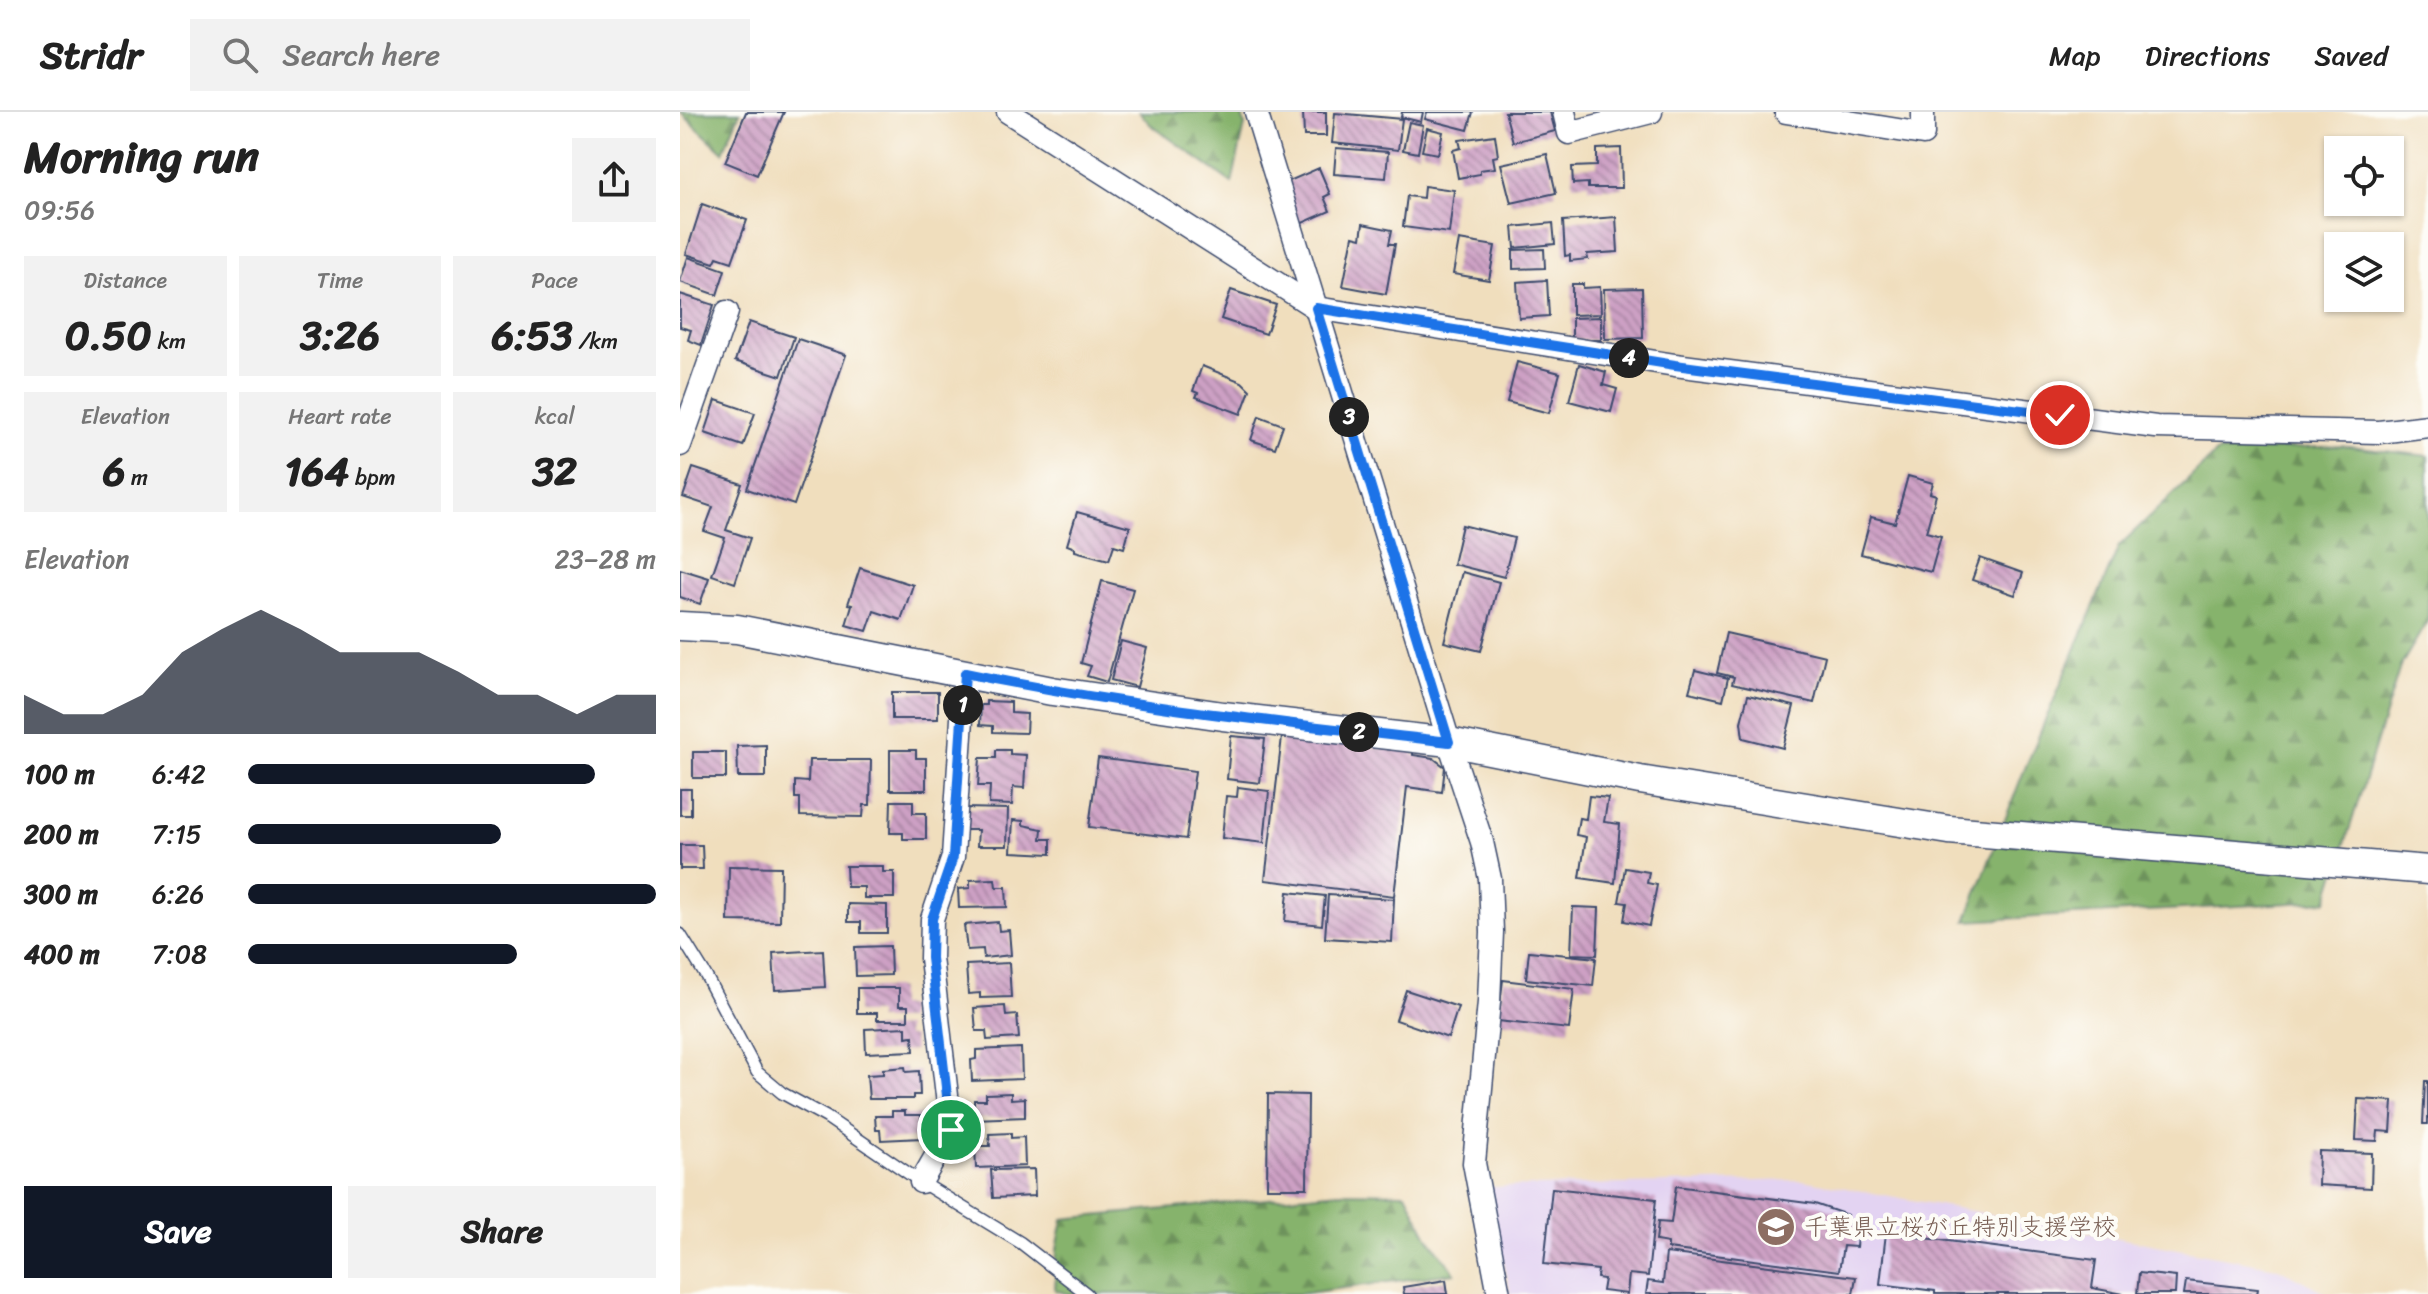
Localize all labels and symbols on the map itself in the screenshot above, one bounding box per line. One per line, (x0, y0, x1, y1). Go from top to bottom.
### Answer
pin: 4 (1609, 338, 1649, 378)
pin (2026, 381, 2094, 449)
pin: 3 (1329, 397, 1369, 437)
pin: 1 (943, 685, 983, 725)
pin: 2 (1339, 712, 1379, 752)
pin (917, 1096, 985, 1164)
school or university icon: 千葉県立桜が丘特別支援学校 (1755, 1206, 1797, 1248)
place label: 千葉県立桜が丘特別支援学校 (1804, 1206, 2116, 1248)

